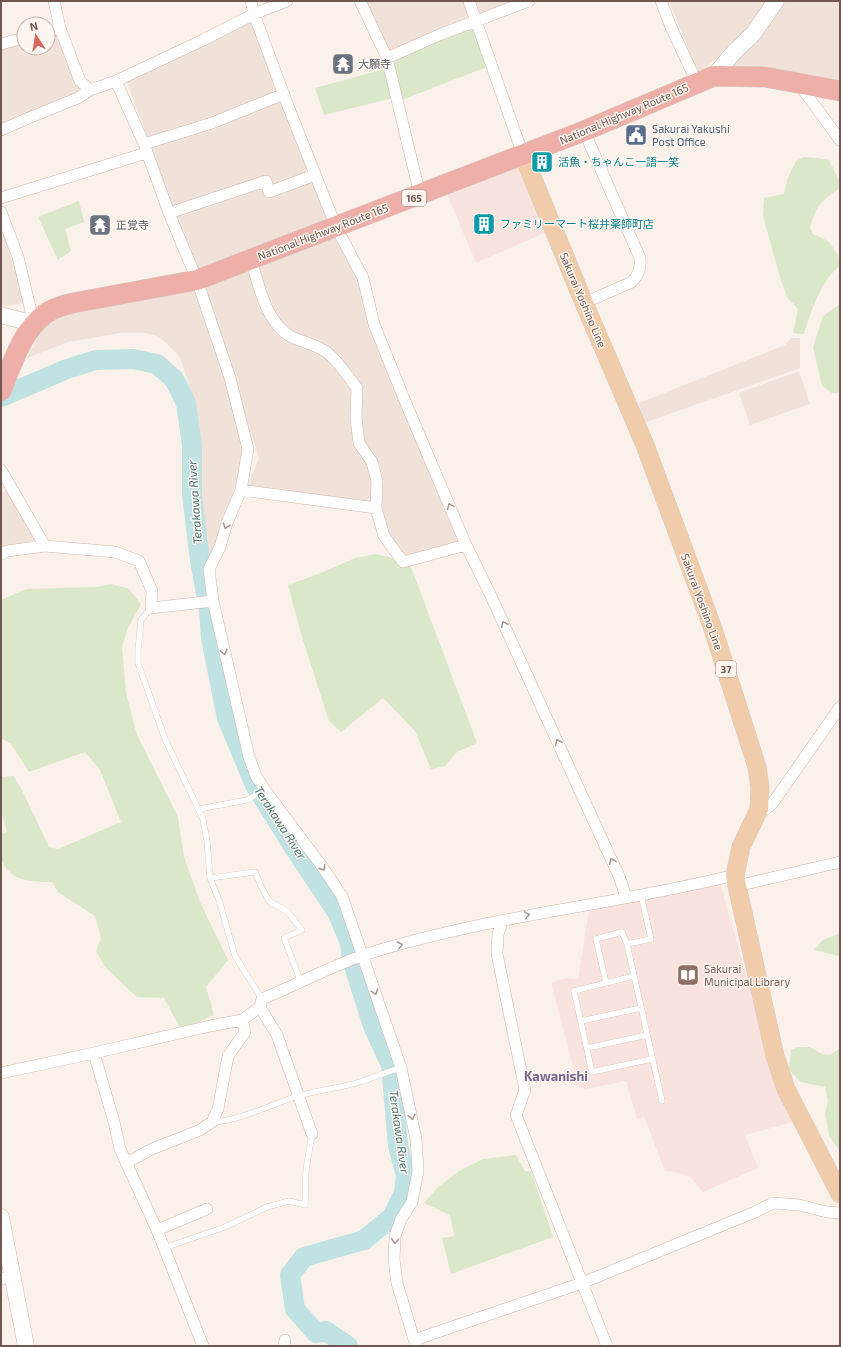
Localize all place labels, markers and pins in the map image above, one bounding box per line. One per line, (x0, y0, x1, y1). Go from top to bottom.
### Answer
temple icon: 大願寺 (330, 51, 356, 77)
place label: 大願寺 (358, 57, 391, 70)
public building icon: Sakurai Yakushi Post Office (623, 122, 649, 148)
place label: Sakurai Yakushi Post Office (652, 122, 730, 148)
building icon: 活魚・ちゃんこ一語一笑 (529, 149, 555, 175)
place label: 活魚・ちゃんこ一語一笑 (558, 155, 679, 168)
building icon: ファミリーマート桜井薬師町店 (471, 211, 497, 237)
temple icon: 正覚寺 (87, 212, 113, 238)
place label: ファミリーマート桜井薬師町店 (500, 217, 654, 230)
place label: 正覚寺 (116, 218, 149, 231)
library icon: Sakurai Municipal Library (675, 962, 701, 988)
place label: Sakurai Municipal Library (704, 962, 791, 988)

